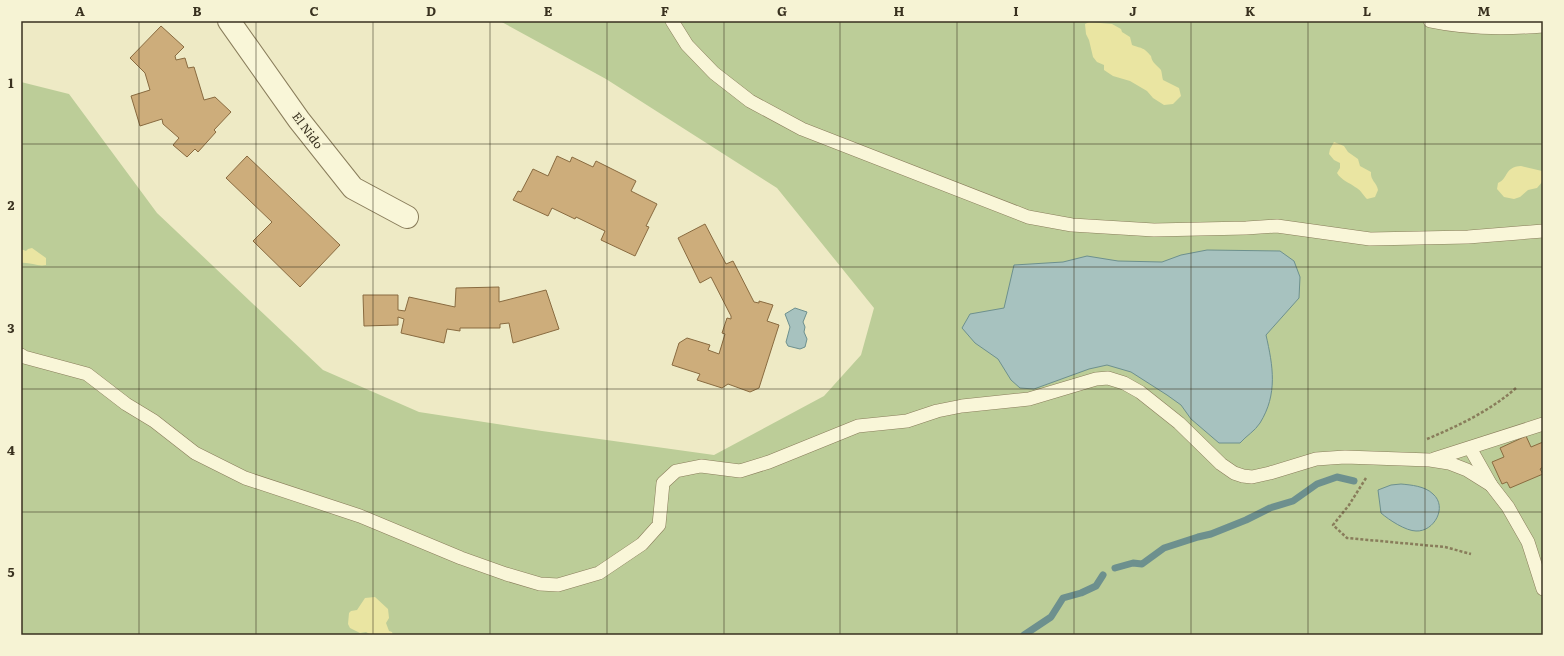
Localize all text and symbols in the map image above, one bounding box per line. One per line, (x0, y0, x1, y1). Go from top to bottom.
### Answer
text: A (75, 1, 85, 20)
text: B (193, 1, 202, 20)
text: C (309, 1, 319, 20)
text: D (426, 1, 436, 20)
text: E (544, 1, 553, 20)
text: F (661, 1, 669, 20)
text: G (777, 1, 787, 20)
text: H (894, 1, 905, 20)
text: I (1013, 1, 1019, 20)
text: J (1129, 1, 1137, 20)
text: K (1245, 1, 1256, 20)
text: L (1363, 1, 1371, 20)
text: M (1478, 1, 1491, 20)
text: 1 (8, 73, 14, 92)
street label: El Nido (288, 108, 328, 152)
text: 2 (8, 195, 15, 214)
text: 3 (7, 318, 15, 337)
text: 4 (7, 440, 15, 459)
text: 5 (7, 562, 15, 581)

